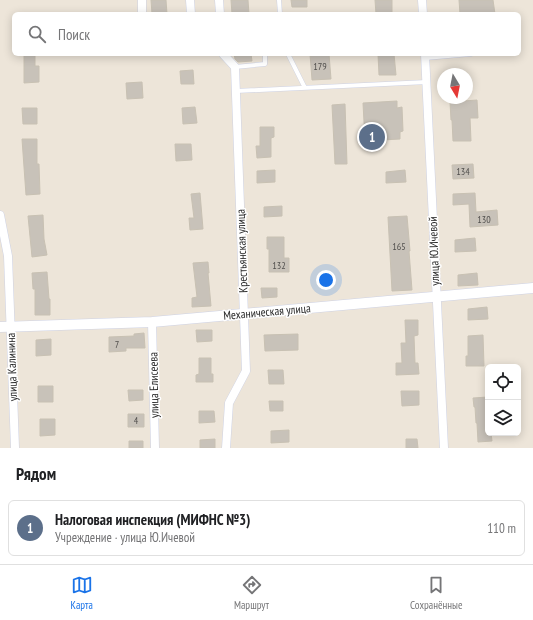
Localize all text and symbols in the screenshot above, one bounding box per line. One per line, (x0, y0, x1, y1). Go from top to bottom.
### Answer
search box (12, 12, 521, 56)
icon: search (26, 23, 48, 45)
text: Поиск (58, 25, 90, 44)
house number: 179 (313, 60, 327, 73)
north arrow (437, 68, 473, 104)
pin: 1 (359, 122, 385, 152)
house number: 134 (456, 165, 470, 178)
street label: Крестьянская улица (233, 209, 250, 293)
house number: 130 (477, 213, 491, 226)
street label: улица Ю.Ичевой (425, 216, 442, 286)
house number: 165 (392, 240, 406, 253)
house number: 132 (272, 259, 286, 272)
your location (316, 270, 336, 290)
street label: Механическая улица (223, 300, 311, 323)
street label: улица Калинина (3, 332, 20, 402)
house number: 7 (115, 338, 119, 351)
street label: улица Елисеева (145, 352, 162, 418)
map controls (485, 364, 521, 436)
button: locate (485, 364, 521, 400)
button: layers (485, 400, 521, 436)
house number: 4 (134, 414, 139, 427)
text: Рядом (16, 463, 56, 485)
text: Налоговая инспекция (МИФНС №3) (55, 510, 250, 529)
text: 1 (27, 520, 33, 537)
text: 110 m (487, 520, 516, 537)
text: Учреждение · улица Ю.Ичевой (55, 529, 195, 546)
tab: Карта (71, 574, 93, 612)
tab: Маршрут (234, 574, 269, 612)
tab: Сохранённые (410, 574, 462, 612)

